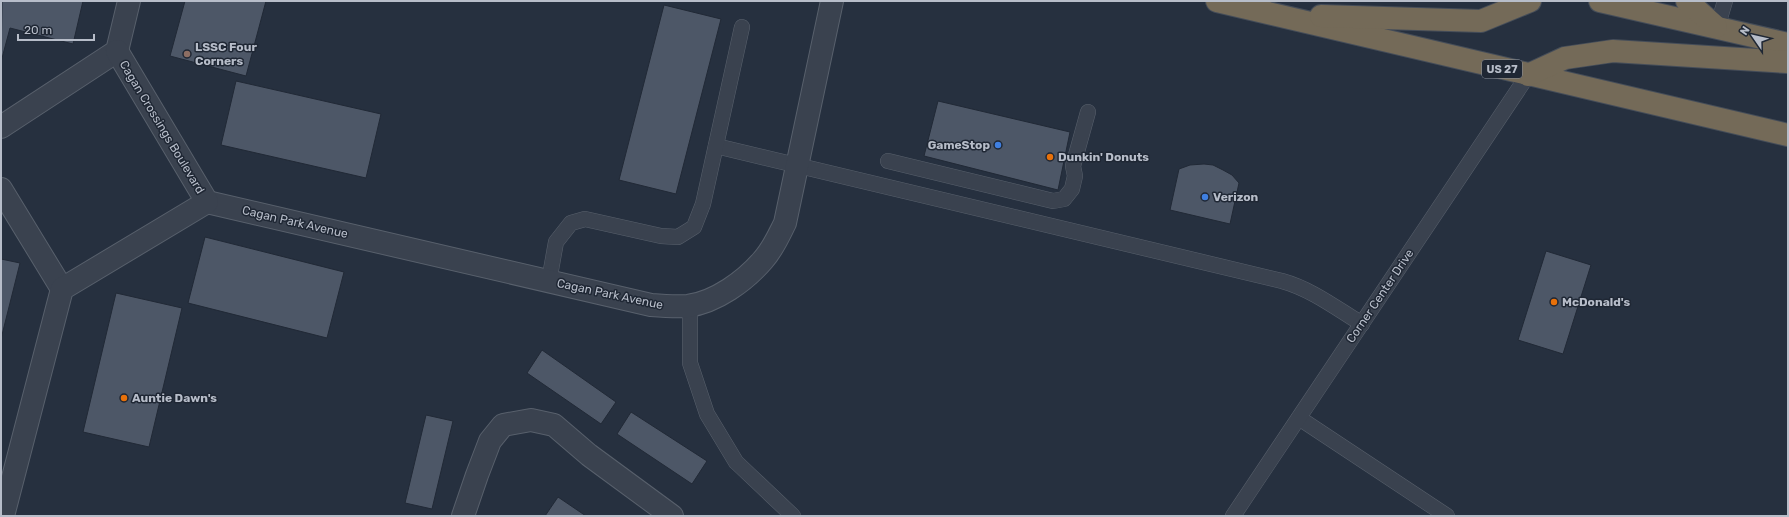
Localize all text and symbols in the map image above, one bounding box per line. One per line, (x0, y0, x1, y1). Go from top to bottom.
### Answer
scale bar (18, 16, 94, 42)
north arrow (1733, 16, 1773, 56)
text: 20 m (24, 23, 52, 37)
text: N (1738, 24, 1753, 38)
place label: LSSC Four Corners (195, 40, 257, 68)
marker: LSSC Four Corners (182, 49, 192, 59)
street label: Cagan Crossings Boulevard (117, 58, 207, 196)
road number: US 27 (1482, 60, 1522, 78)
place label: GameStop (928, 138, 990, 152)
marker: GameStop (993, 140, 1003, 150)
place label: Dunkin' Donuts (1058, 150, 1149, 164)
marker: Dunkin' Donuts (1045, 152, 1055, 162)
place label: Verizon (1213, 190, 1259, 204)
marker: Verizon (1200, 192, 1210, 202)
street label: Cagan Park Avenue (241, 203, 350, 241)
street label: Corner Center Drive (1343, 246, 1417, 346)
street label: Cagan Park Avenue (556, 276, 665, 312)
place label: McDonald's (1562, 295, 1630, 309)
marker: McDonald's (1549, 297, 1559, 307)
place label: Auntie Dawn's (132, 391, 217, 405)
marker: Auntie Dawn's (119, 393, 129, 403)

